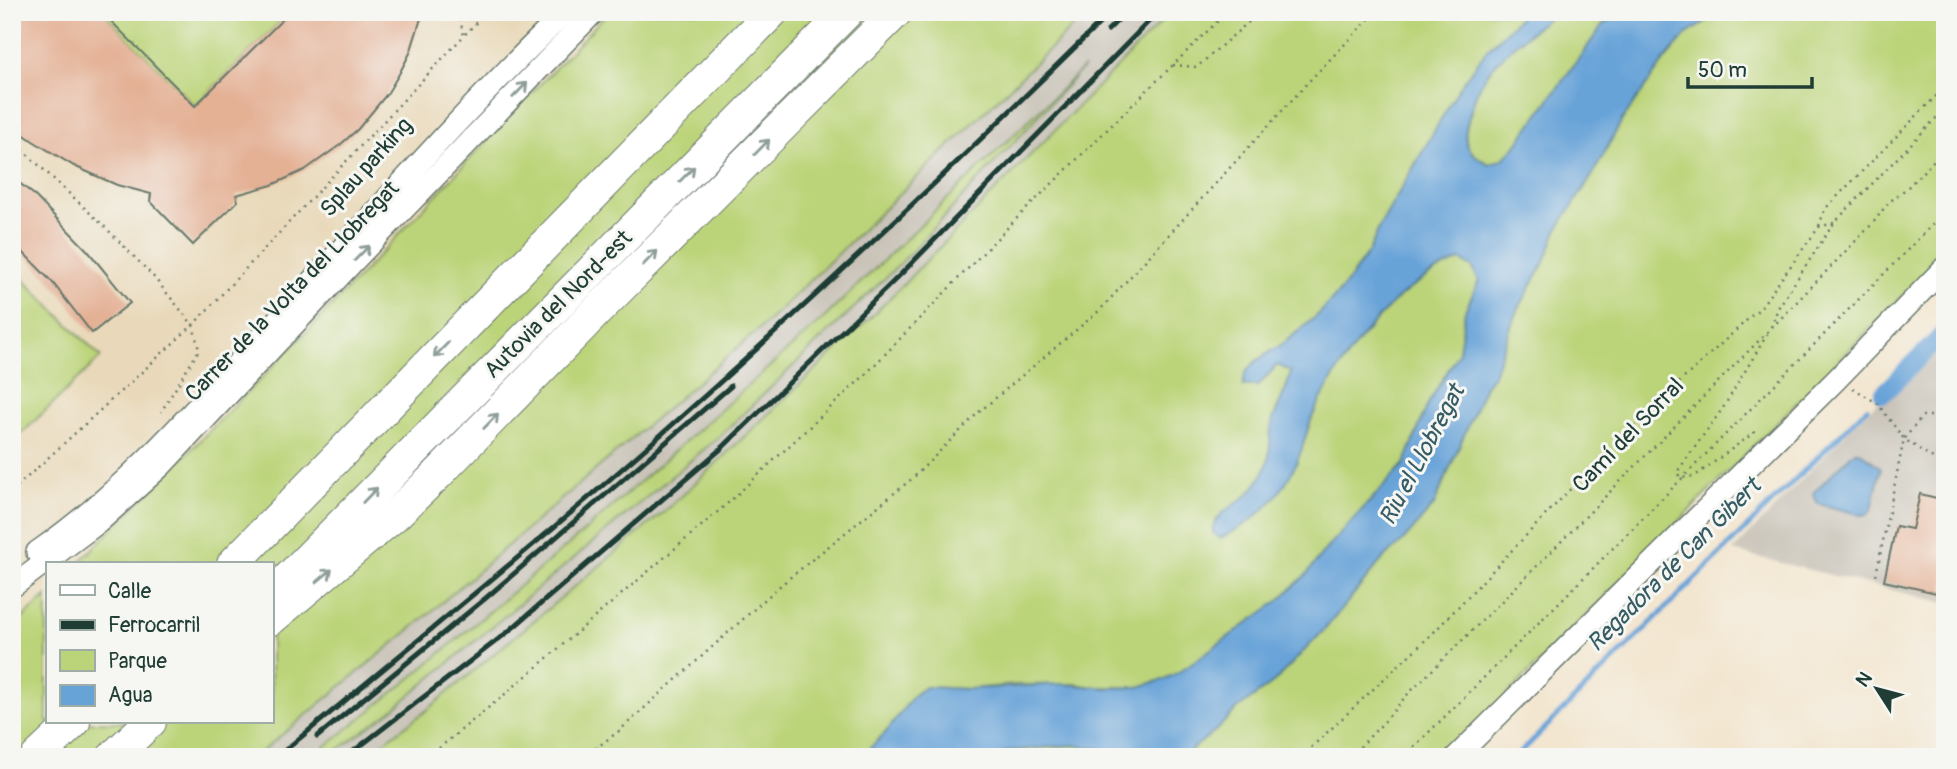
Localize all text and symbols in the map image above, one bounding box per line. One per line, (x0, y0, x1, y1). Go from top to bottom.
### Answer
scale bar (1688, 46, 1812, 90)
text: 50 m (1698, 57, 1747, 84)
one-way arrow (512, 82, 529, 99)
street label: Splau parking (314, 111, 418, 223)
one-way arrow (753, 138, 770, 155)
one-way arrow (679, 166, 696, 183)
street label: Carrer de la Volta del Llobregat (179, 174, 406, 408)
street label: Autovia del Nord-est (478, 223, 639, 384)
one-way arrow (353, 245, 370, 262)
one-way arrow (641, 250, 658, 267)
one-way arrow (433, 341, 450, 358)
street label: Camí del Sorral (1566, 372, 1690, 498)
water label: Riu el Llobregat (1373, 378, 1472, 530)
one-way arrow (482, 413, 499, 430)
water label: Regadora de Can Gibert (1581, 471, 1768, 658)
one-way arrow (362, 486, 379, 503)
legend (46, 562, 273, 724)
one-way arrow (315, 568, 333, 584)
text: Calle (108, 578, 152, 605)
text: Ferrocarril (108, 612, 200, 639)
text: Parque (108, 648, 167, 675)
north arrow (1842, 654, 1912, 724)
text: N (1851, 667, 1878, 692)
text: Agua (108, 682, 153, 709)

